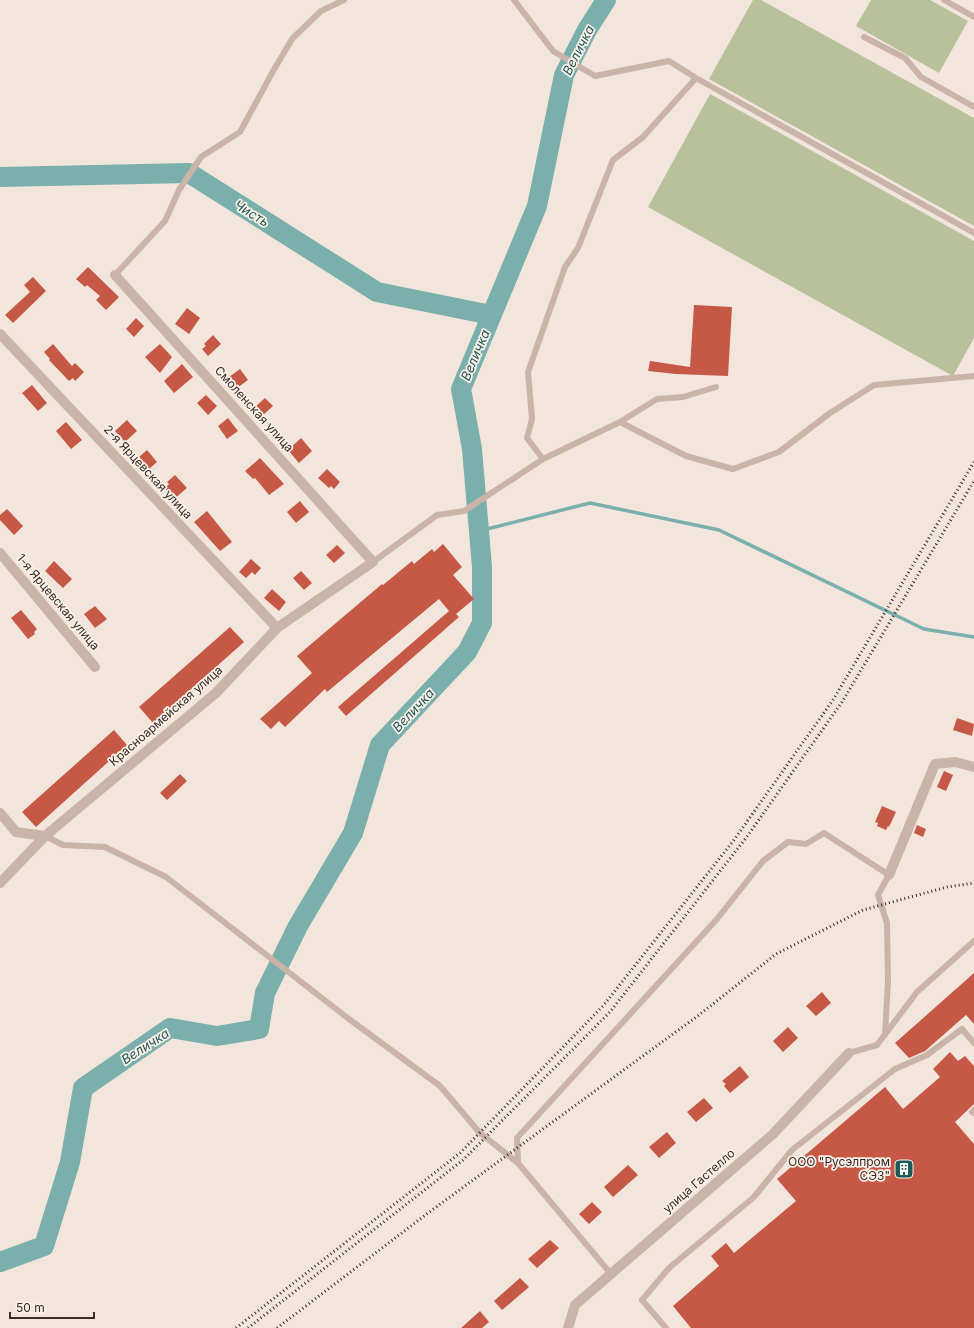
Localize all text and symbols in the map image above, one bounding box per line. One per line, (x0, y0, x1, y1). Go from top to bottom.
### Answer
water label: Величка (559, 22, 597, 78)
water label: Чисть (232, 196, 272, 230)
water label: Величка (457, 327, 493, 383)
street label: Смоленская улица (212, 363, 297, 455)
street label: 2-я Ярцевская улица (101, 422, 196, 522)
street label: 1-я Ярцевская улица (14, 551, 103, 653)
street label: Красноармейская улица (106, 662, 225, 769)
water label: Величка (389, 685, 437, 735)
water label: Величка (118, 1025, 172, 1067)
street label: улица Гастелло (660, 1145, 738, 1216)
place label: ООО "Русэлпром СЭЗ" (788, 1154, 890, 1183)
building icon: ООО "Русэлпром СЭЗ" (893, 1158, 915, 1180)
scale bar (10, 1294, 94, 1320)
text: 50 m (16, 1300, 45, 1315)

